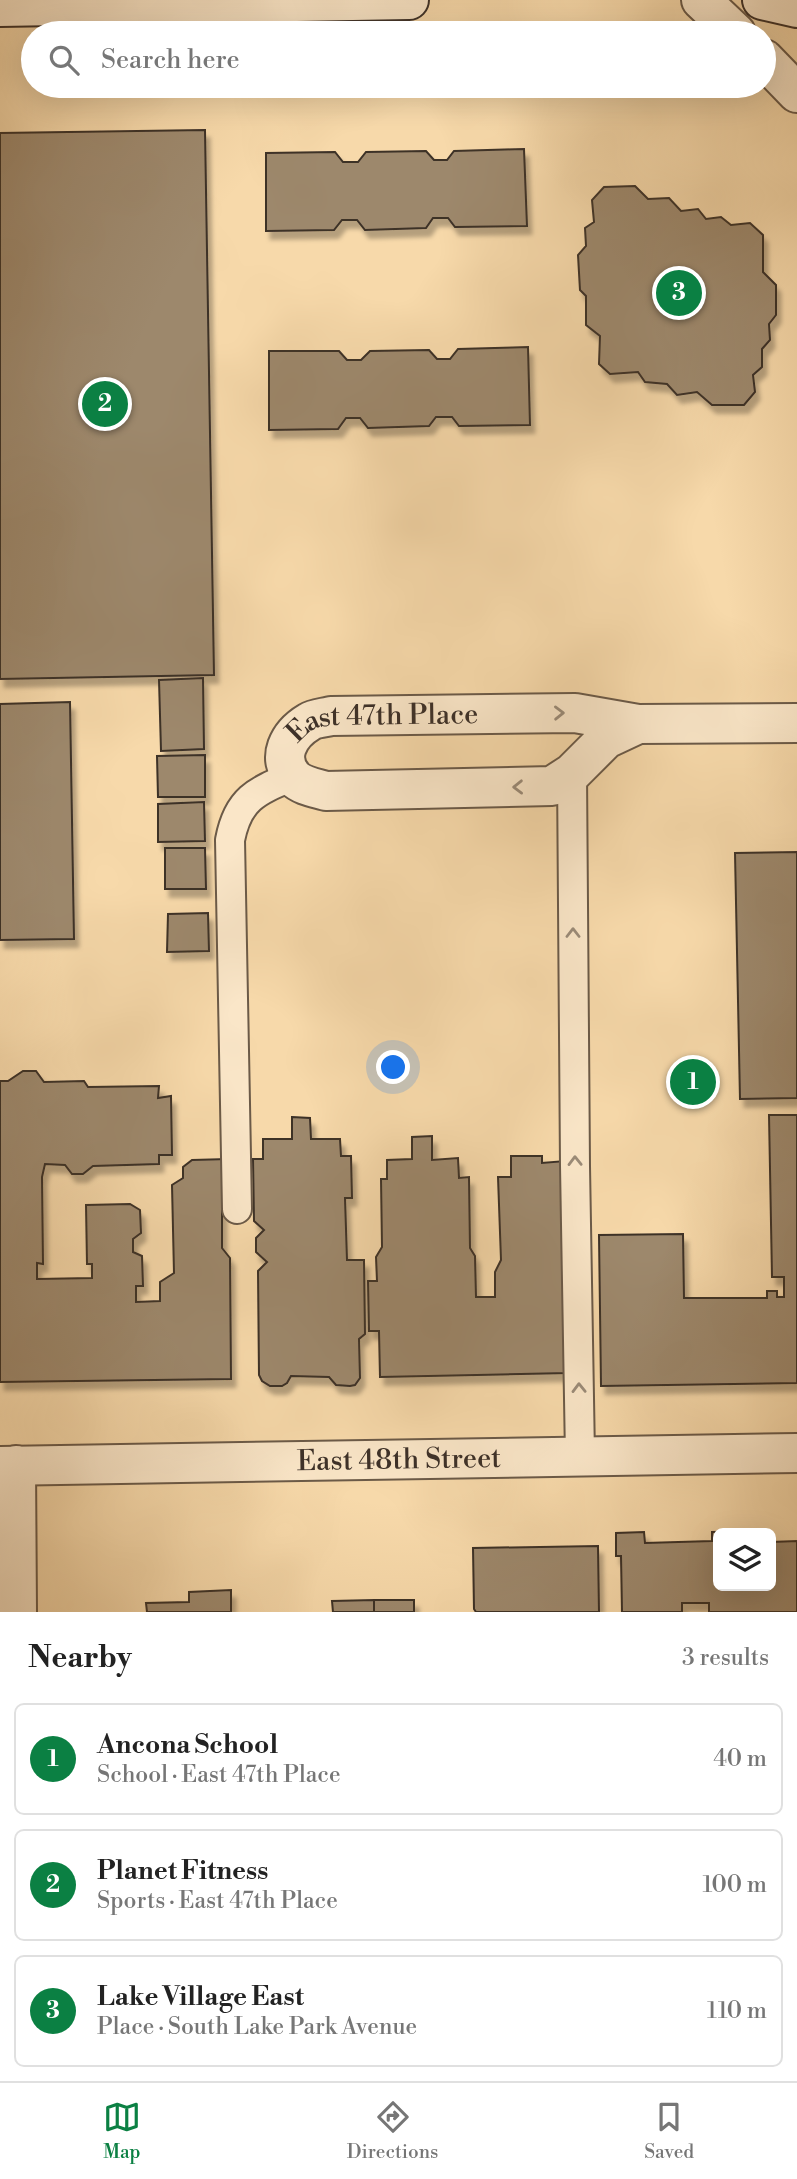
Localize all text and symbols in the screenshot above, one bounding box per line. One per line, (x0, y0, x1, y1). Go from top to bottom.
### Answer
search box (21, 21, 776, 98)
icon: search (45, 41, 83, 79)
text: Search here (101, 44, 240, 76)
pin: 3 (656, 267, 702, 319)
pin: 2 (82, 378, 128, 430)
street label: East 47th Place (279, 697, 479, 750)
one-way arrow (554, 705, 565, 721)
one-way arrow (512, 779, 523, 795)
one-way arrow (566, 928, 581, 939)
your location (376, 1050, 410, 1084)
pin: 1 (670, 1056, 716, 1108)
one-way arrow (567, 1155, 583, 1166)
one-way arrow (572, 1382, 587, 1393)
street label: East 48th Street (296, 1440, 501, 1479)
map controls (713, 1528, 776, 1591)
button: layers (713, 1528, 776, 1591)
text: Nearby (28, 1639, 132, 1677)
text: 3 results (682, 1644, 769, 1672)
text: Ancona School (97, 1729, 278, 1761)
text: 1 (47, 1745, 59, 1773)
text: 40 m (713, 1745, 767, 1773)
text: School · East 47th Place (97, 1761, 341, 1789)
text: Planet Fitness (97, 1855, 268, 1887)
text: 2 (46, 1871, 60, 1899)
text: 100 m (702, 1871, 767, 1899)
text: Sports · East 47th Place (97, 1887, 338, 1915)
text: Lake Village East (97, 1981, 304, 2013)
text: 3 (46, 1997, 60, 2025)
text: 110 m (707, 1997, 767, 2025)
text: Place · South Lake Park Avenue (97, 2013, 417, 2041)
tab: Map (103, 2098, 141, 2164)
tab: Directions (347, 2098, 438, 2164)
tab: Saved (644, 2098, 694, 2164)

